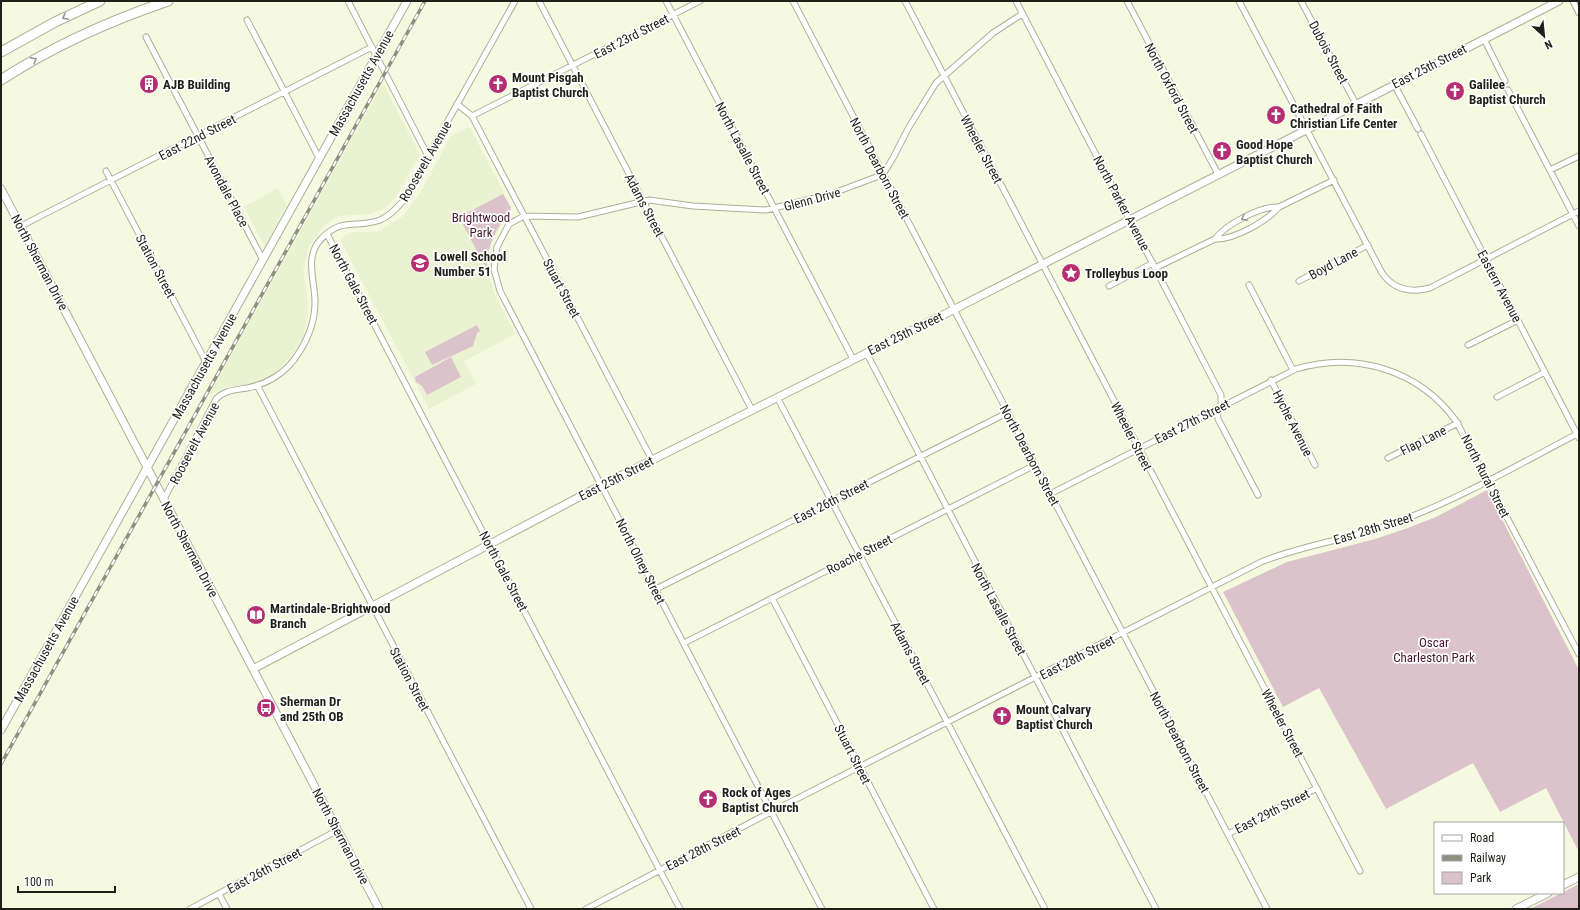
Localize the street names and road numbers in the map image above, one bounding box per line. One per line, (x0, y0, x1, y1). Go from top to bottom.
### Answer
street label: East 23rd Street (591, 11, 671, 62)
street label: Dubois Street (1306, 18, 1351, 86)
street label: Massachusetts Avenue (326, 28, 397, 139)
street label: North Oxford Street (1141, 41, 1202, 136)
street label: East 25th Street (1389, 41, 1469, 92)
street label: North Lasalle Street (712, 100, 773, 197)
street label: East 22nd Street (156, 112, 238, 163)
street label: Wheeler Street (957, 113, 1006, 186)
street label: North Dearborn Street (847, 115, 913, 221)
street label: Roosevelt Avenue (396, 118, 455, 204)
street label: Avondale Place (201, 153, 252, 230)
street label: North Parker Avenue (1090, 153, 1153, 253)
street label: Adams Street (622, 171, 668, 239)
street label: Glenn Drive (782, 185, 842, 214)
street label: North Sherman Drive (8, 212, 71, 313)
street label: Station Street (133, 232, 179, 301)
street label: North Gale Street (326, 242, 381, 327)
street label: Boyd Lane (1306, 244, 1360, 283)
street label: Eastern Avenue (1474, 248, 1525, 325)
street label: Stuart Street (540, 256, 583, 320)
street label: East 25th Street (865, 309, 945, 358)
street label: Massachusetts Avenue (169, 311, 240, 422)
street label: Hyche Avenue (1269, 388, 1316, 459)
street label: East 27th Street (1152, 396, 1232, 447)
street label: Wheeler Street (1108, 399, 1155, 473)
street label: Roosevelt Avenue (167, 400, 222, 487)
street label: North Dearborn Street (997, 402, 1063, 508)
street label: Flap Lane (1398, 422, 1449, 458)
street label: North Rural Street (1458, 432, 1513, 521)
street label: East 25th Street (576, 453, 656, 504)
street label: East 26th Street (791, 476, 871, 527)
street label: North Sherman Drive (158, 499, 221, 600)
street label: East 28th Street (1332, 509, 1415, 548)
street label: North Olney Street (613, 516, 669, 607)
street label: North Gale Street (476, 529, 531, 614)
street label: Roache Street (824, 531, 895, 577)
street label: North Lasalle Street (968, 561, 1029, 658)
street label: Massachusetts Avenue (11, 594, 82, 705)
street label: Adams Street (888, 619, 934, 687)
street label: East 28th Street (1037, 632, 1117, 683)
street label: Station Street (387, 645, 433, 714)
street label: Wheeler Street (1258, 687, 1307, 760)
street label: North Dearborn Street (1147, 689, 1213, 795)
street label: Stuart Street (831, 722, 874, 787)
street label: North Sherman Drive (309, 786, 372, 887)
street label: East 29th Street (1232, 786, 1312, 837)
street label: East 28th Street (663, 823, 743, 874)
street label: East 26th Street (225, 845, 304, 896)

